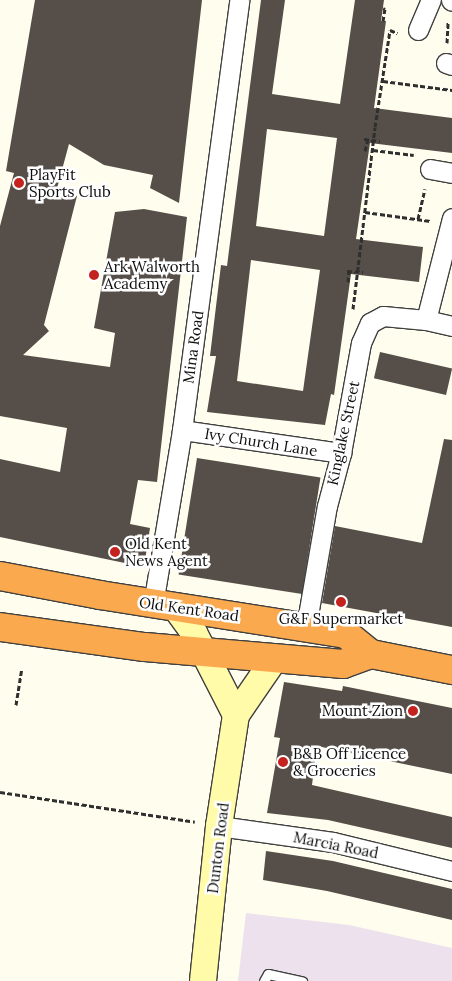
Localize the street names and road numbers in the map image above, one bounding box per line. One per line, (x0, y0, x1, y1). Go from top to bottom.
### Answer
street label: Mina Road (179, 309, 207, 385)
street label: Kinglake Street (323, 379, 363, 487)
street label: Ivy Church Lane (203, 424, 319, 460)
street label: Old Kent Road (138, 593, 240, 625)
street label: Dunton Road (203, 801, 233, 895)
street label: Marcia Road (292, 828, 380, 862)

